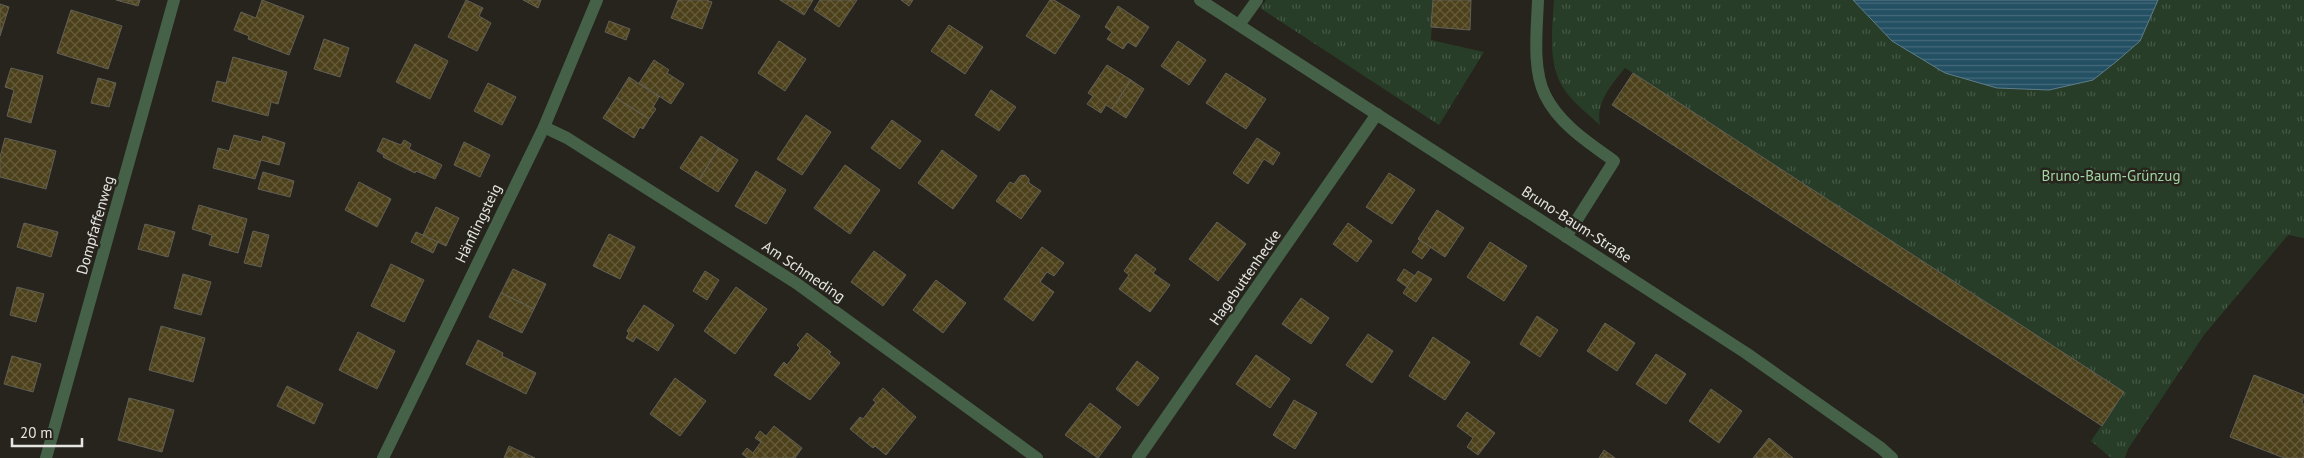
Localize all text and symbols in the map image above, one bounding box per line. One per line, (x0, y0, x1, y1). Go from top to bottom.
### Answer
park label: Bruno-Baum-Grünzug (2042, 166, 2180, 185)
street label: Dompfaffenweg (72, 173, 118, 277)
street label: Hänflingsteig (451, 180, 505, 266)
street label: Bruno-Baum-Straße (1518, 181, 1636, 267)
street label: Hagebuttenhecke (1205, 226, 1285, 328)
street label: Am Schmeding (759, 236, 849, 306)
scale bar (12, 416, 82, 448)
text: 20 m (20, 423, 53, 442)

